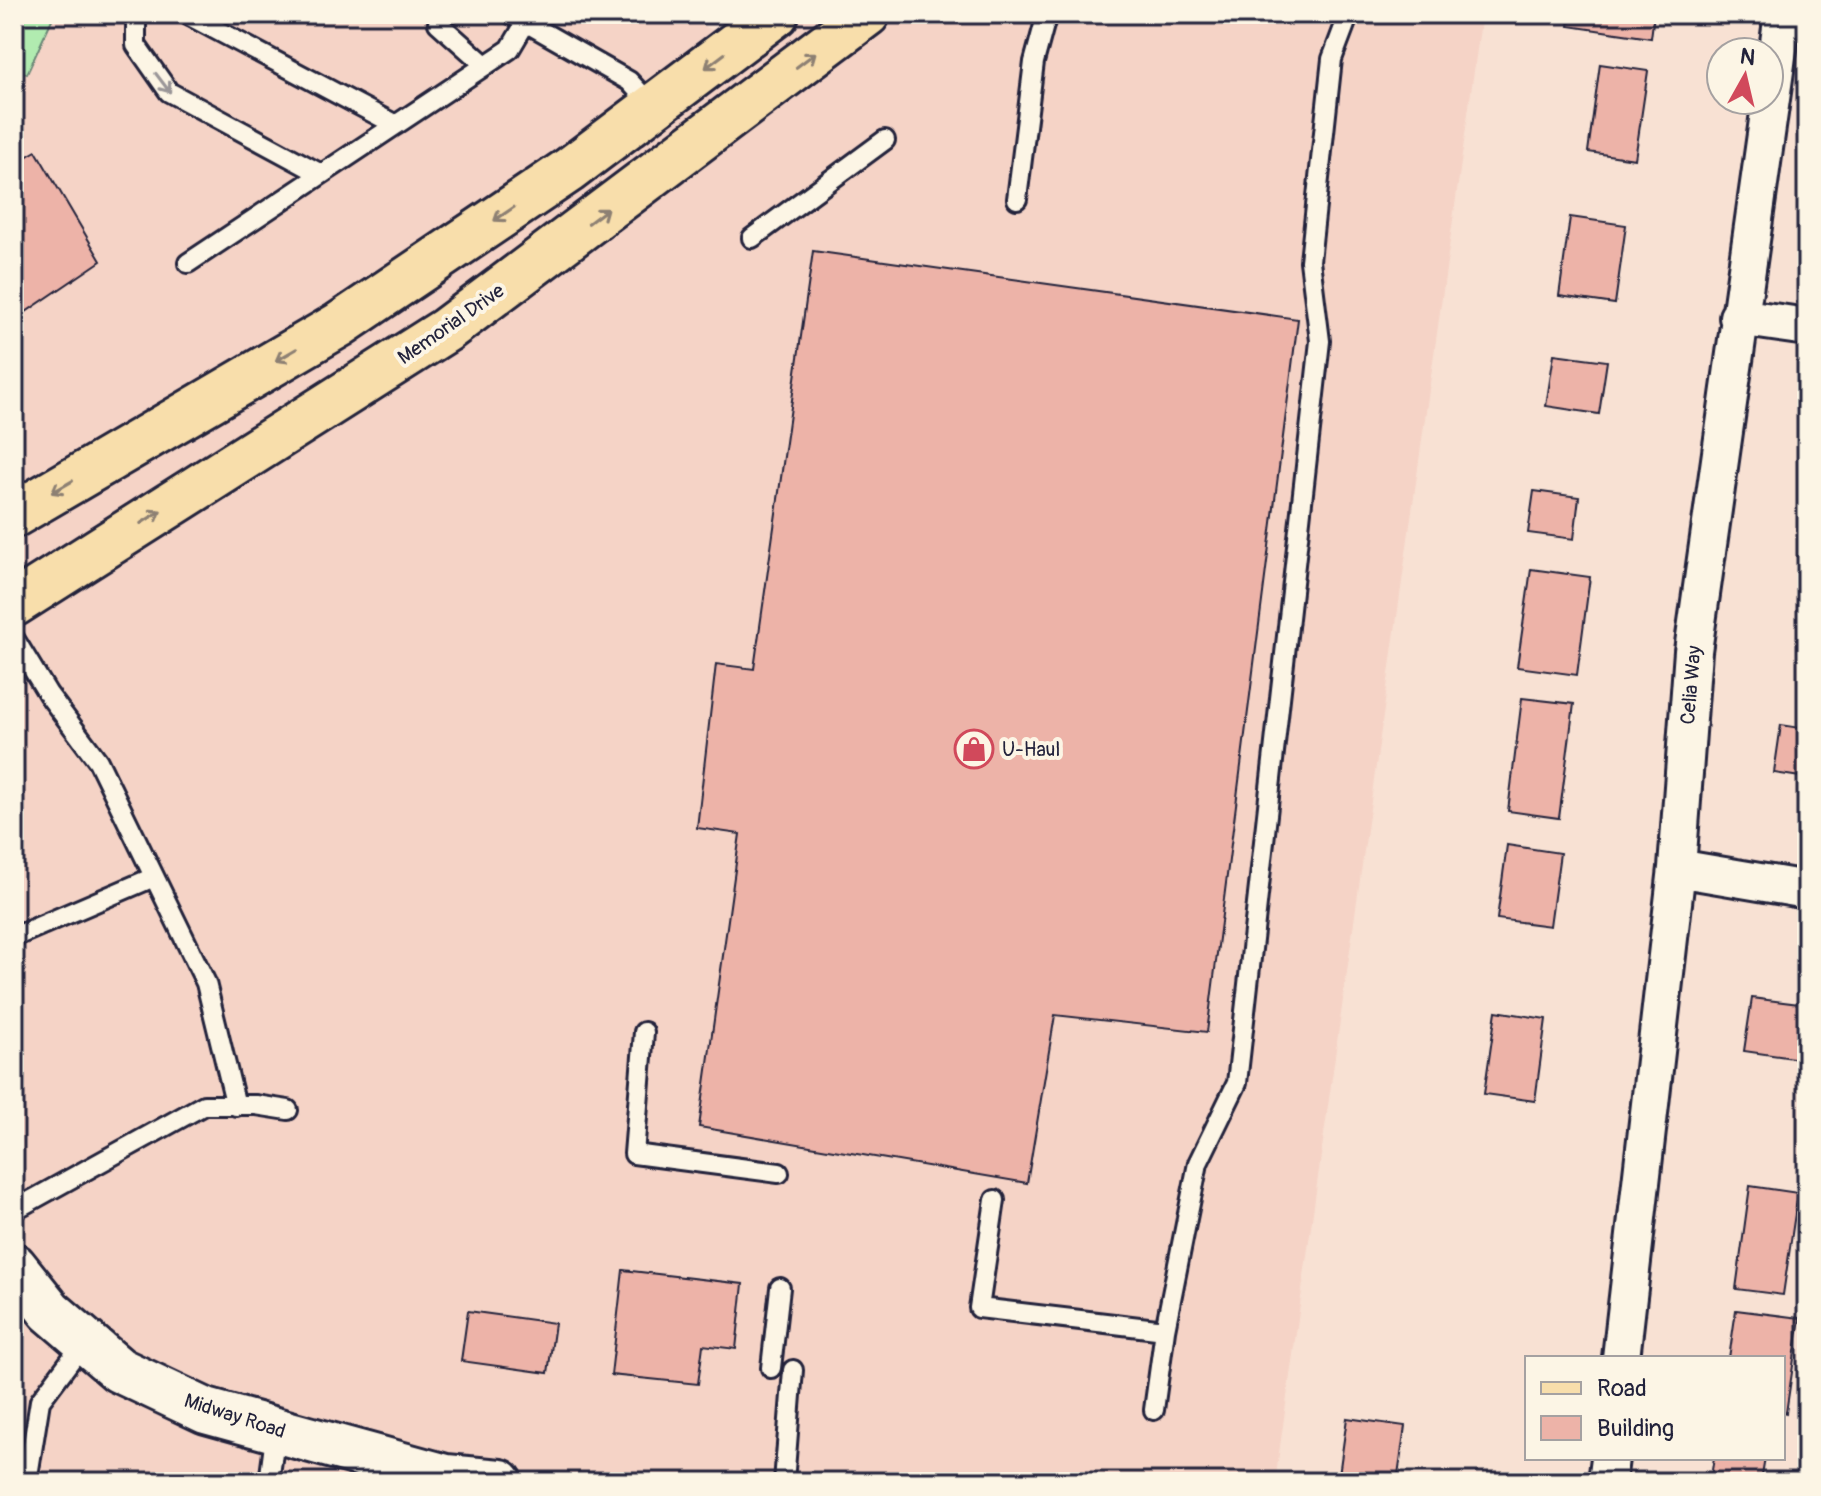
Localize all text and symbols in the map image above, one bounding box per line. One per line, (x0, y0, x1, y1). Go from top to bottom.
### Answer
north arrow (1705, 36, 1785, 116)
text: N (1738, 42, 1757, 72)
one-way arrow (795, 52, 816, 69)
one-way arrow (704, 53, 726, 70)
one-way arrow (154, 72, 171, 93)
one-way arrow (493, 205, 515, 222)
one-way arrow (587, 208, 609, 225)
street label: Memorial Drive (393, 278, 509, 370)
one-way arrow (275, 348, 298, 364)
one-way arrow (51, 479, 74, 495)
one-way arrow (139, 509, 162, 525)
street label: Celia Way (1675, 644, 1707, 725)
shop icon: U-Haul (953, 728, 995, 770)
place label: U-Haul (1002, 737, 1060, 762)
legend (1525, 1356, 1785, 1460)
text: Road (1597, 1374, 1647, 1403)
street label: Midway Road (181, 1388, 289, 1444)
text: Building (1597, 1414, 1674, 1443)

